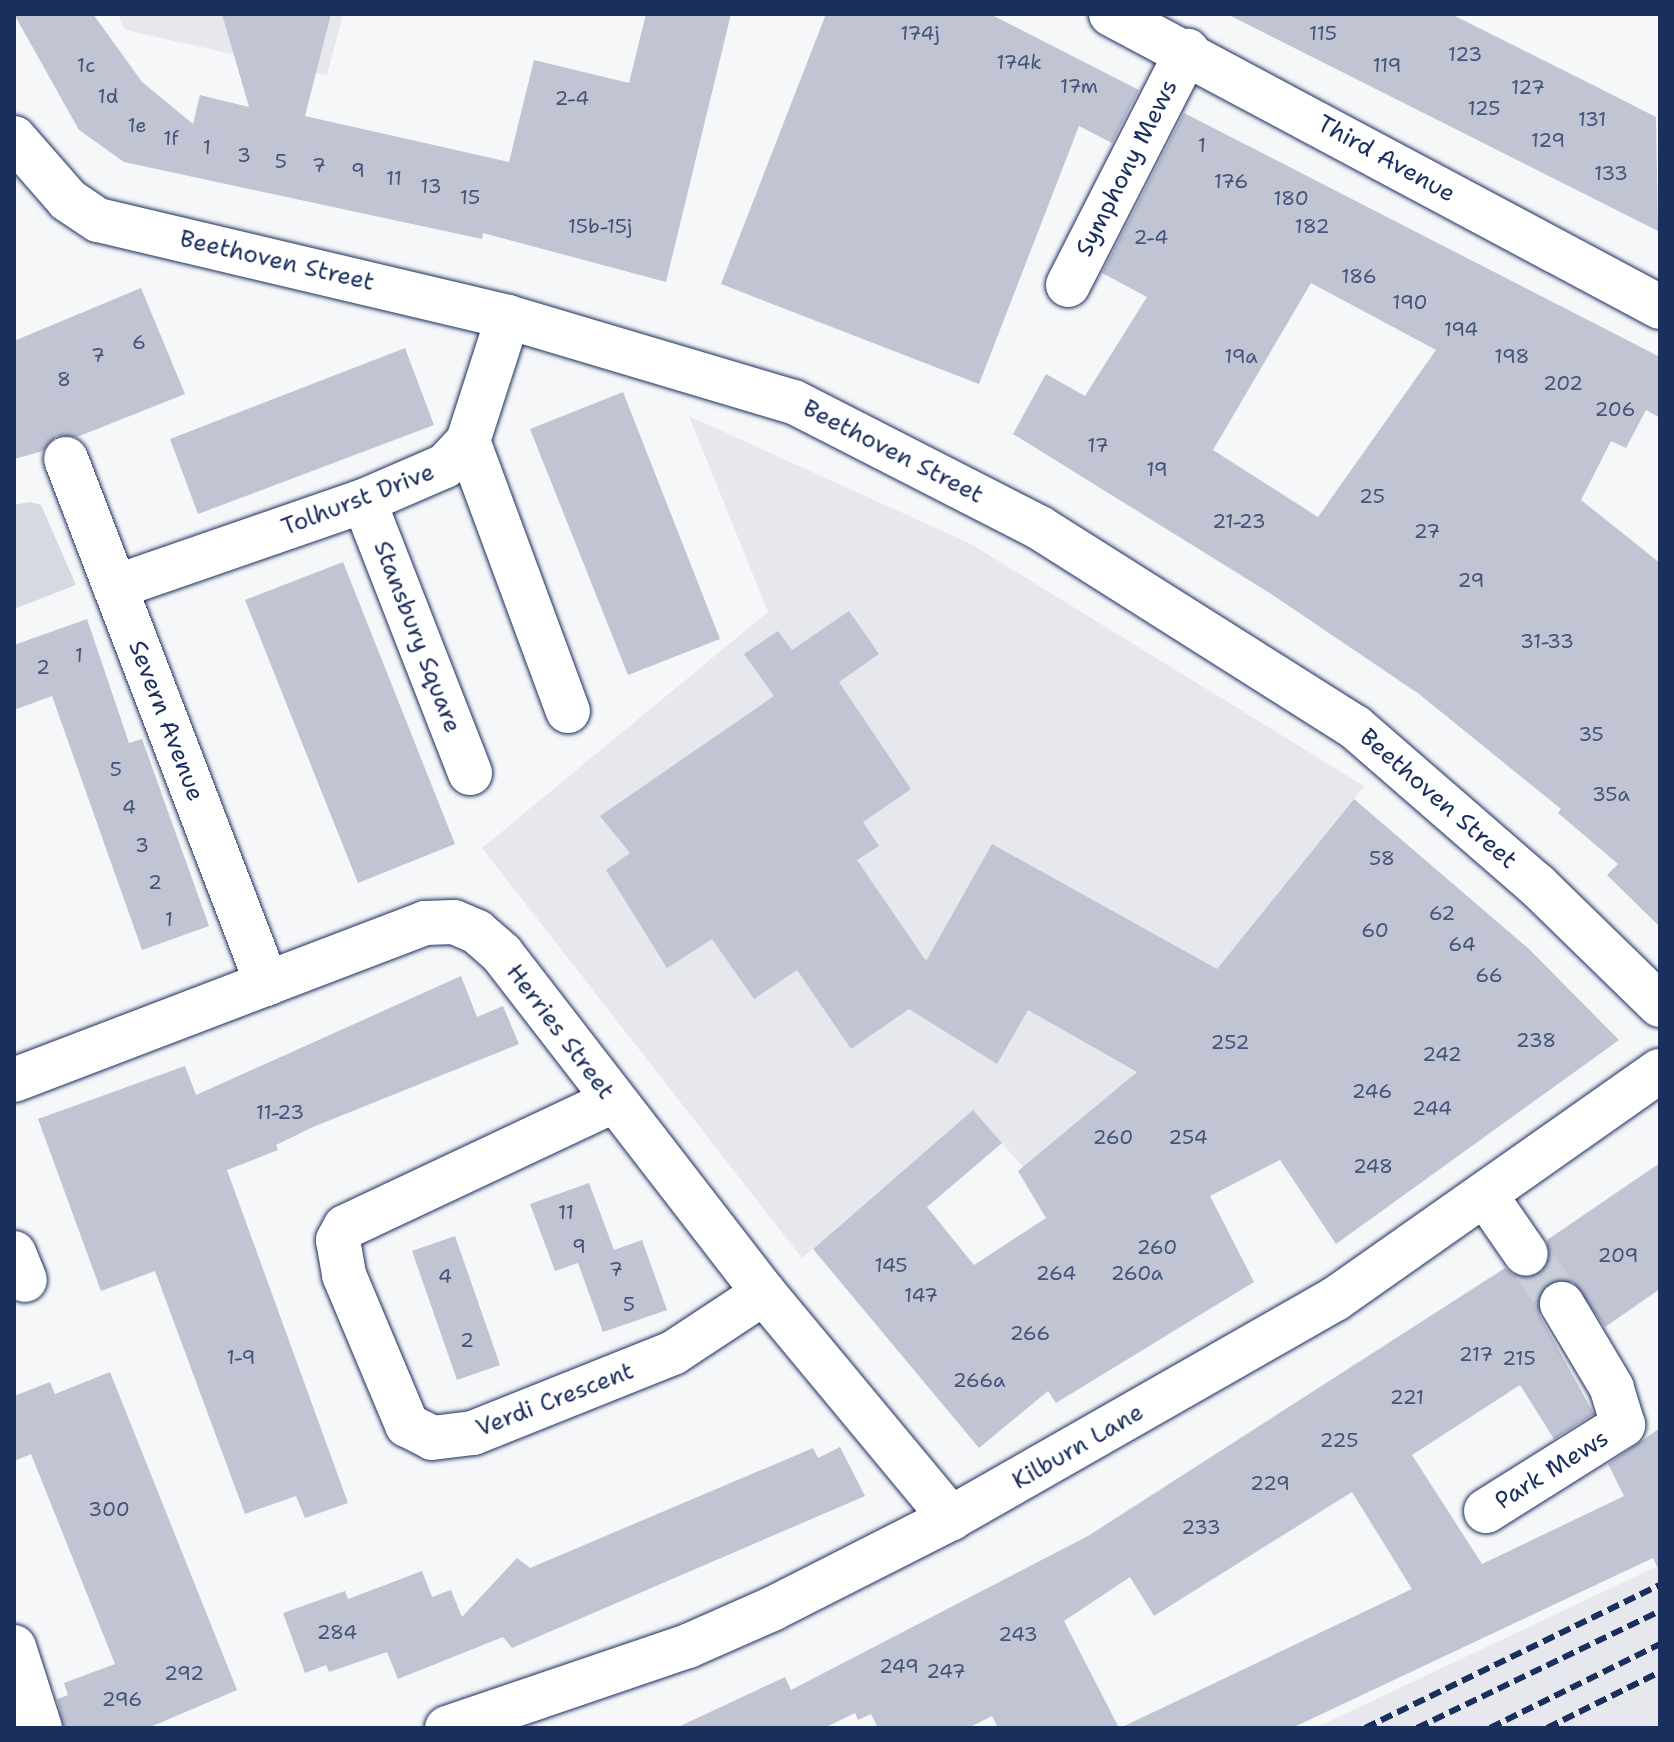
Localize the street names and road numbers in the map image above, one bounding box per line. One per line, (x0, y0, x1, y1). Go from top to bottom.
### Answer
street label: Symphony Mews (1070, 75, 1184, 261)
street label: Third Avenue (1312, 109, 1460, 209)
street label: Beethoven Street (177, 225, 377, 297)
street label: Beethoven Street (798, 394, 988, 510)
street label: Tolhurst Drive (278, 458, 438, 542)
street label: Stansbury Square (367, 537, 467, 737)
street label: Severn Avenue (122, 637, 210, 805)
street label: Beethoven Street (1354, 723, 1522, 875)
street label: Herries Street (500, 959, 620, 1105)
street label: Verdi Crescent (472, 1357, 638, 1443)
street label: Kilburn Lane (1007, 1398, 1149, 1496)
street label: Park Mews (1490, 1424, 1614, 1516)

